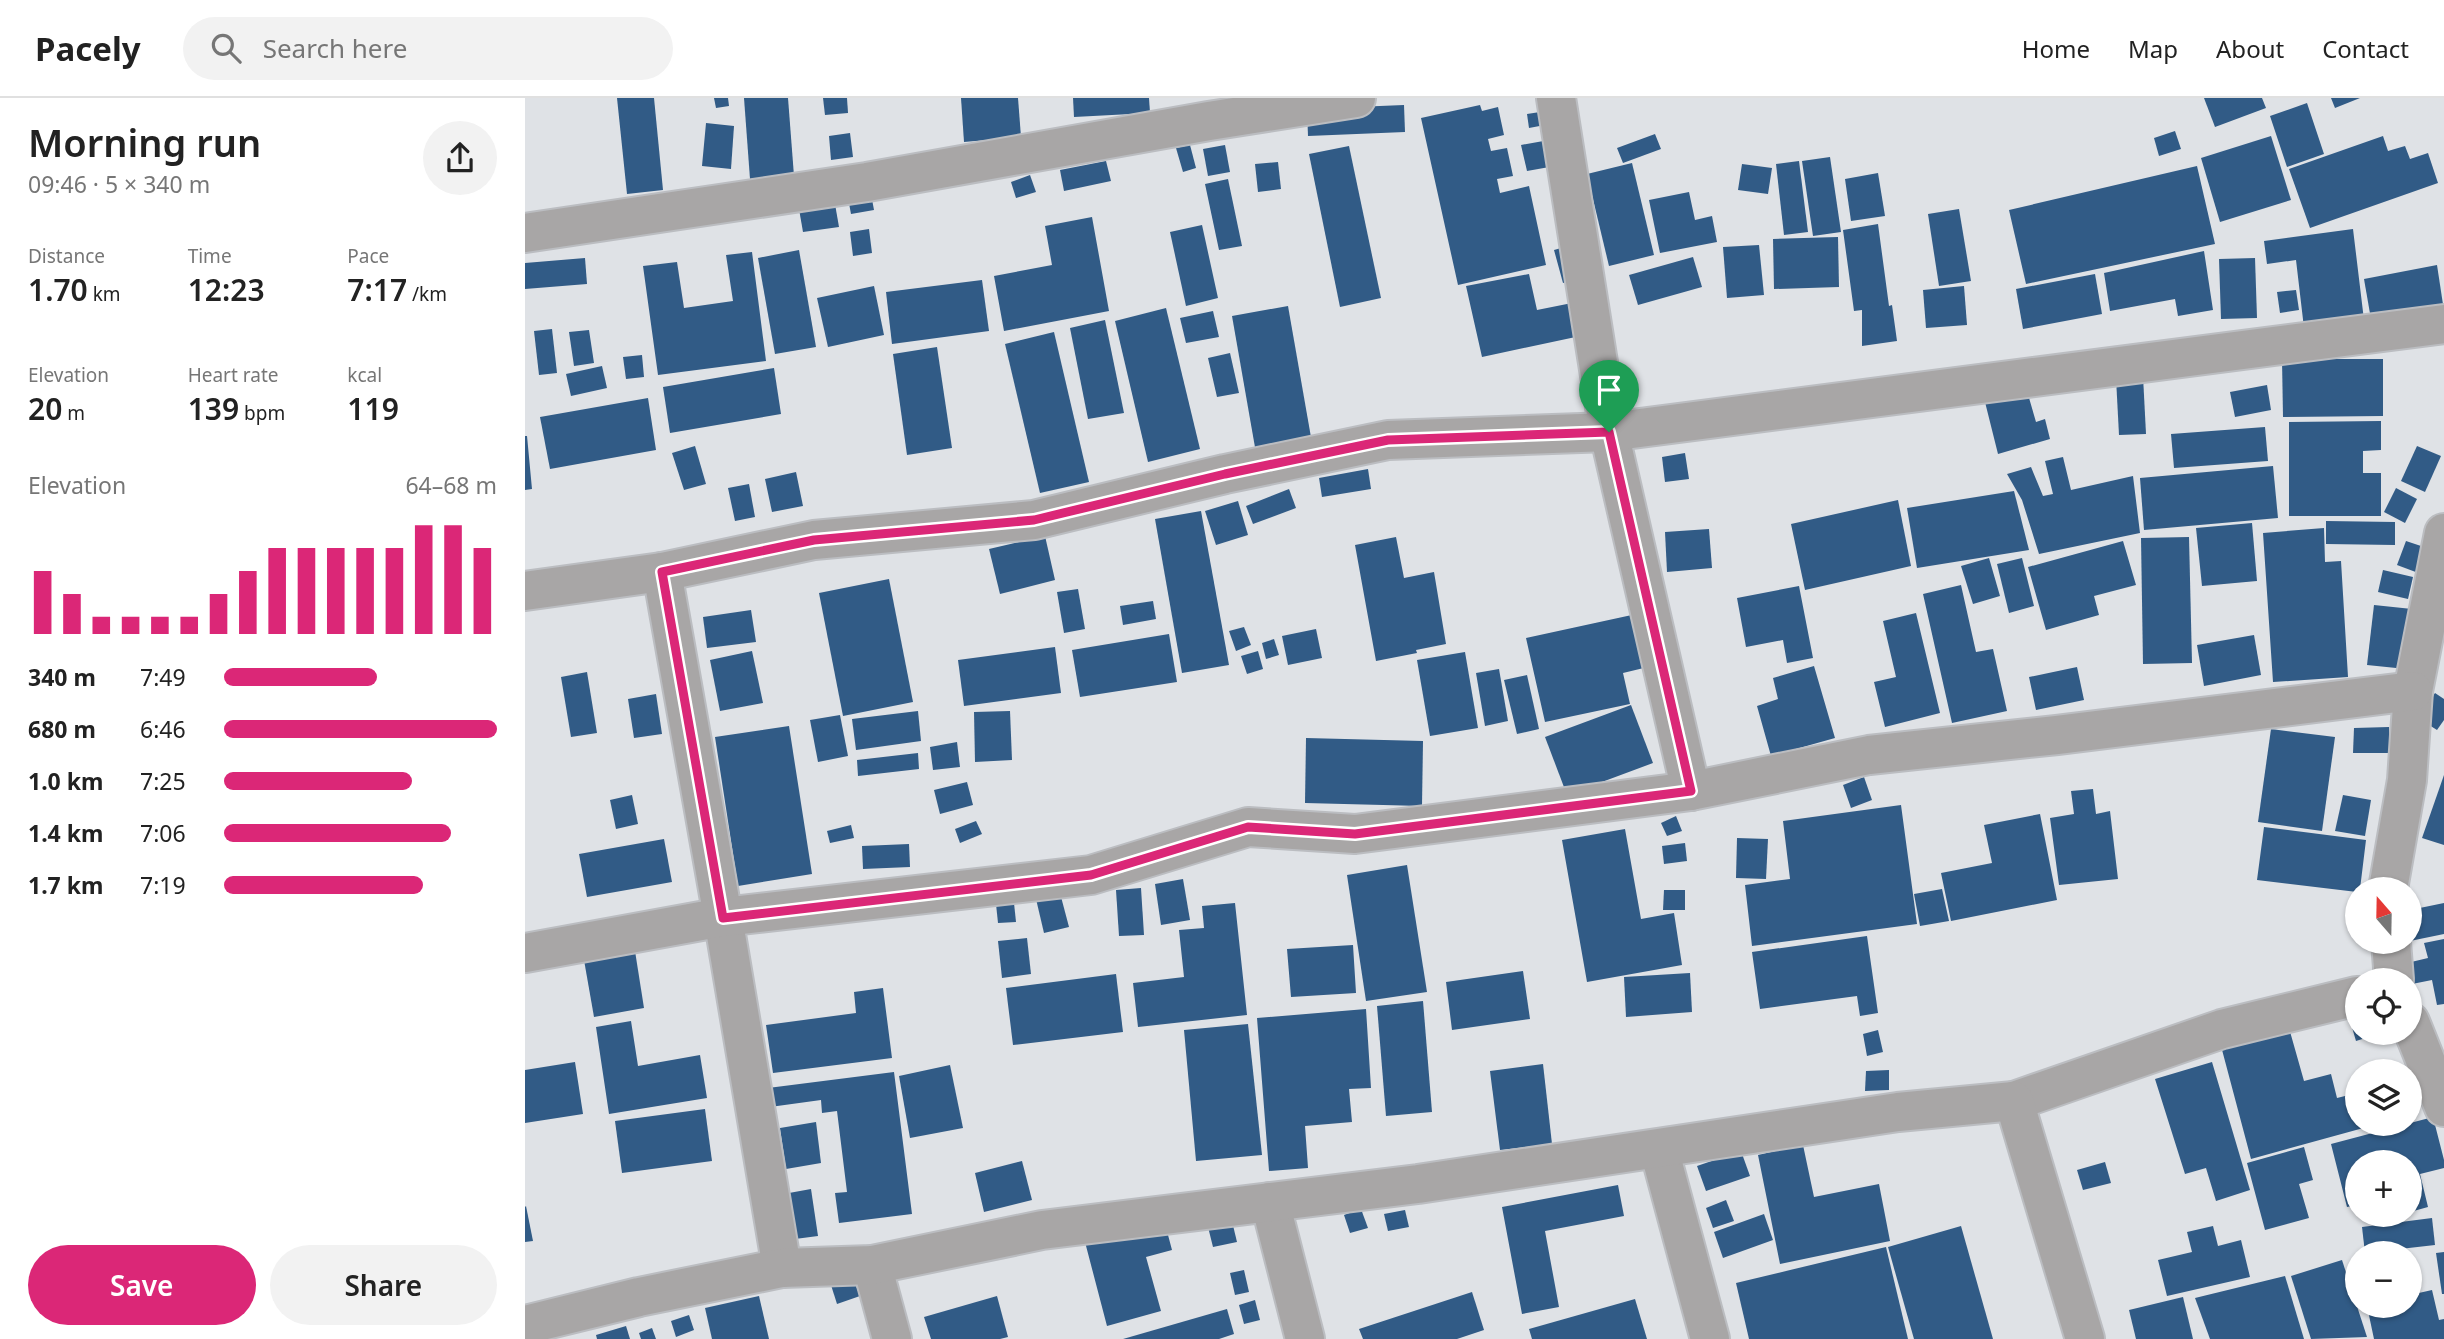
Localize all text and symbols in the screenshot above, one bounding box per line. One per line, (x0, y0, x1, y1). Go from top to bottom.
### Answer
search box (183, 17, 673, 80)
text: Pacely (35, 26, 141, 71)
icon: search (207, 29, 245, 67)
text: Search here (263, 30, 407, 66)
text: Home (2022, 32, 2090, 65)
text: Map (2128, 32, 2178, 65)
text: About (2216, 32, 2284, 65)
text: Contact (2322, 32, 2409, 65)
text: Morning run (28, 116, 261, 168)
button: share (423, 121, 497, 195)
text: 09:46 · 5 × 340 m (28, 168, 210, 200)
text: Distance (28, 243, 105, 269)
text: Time (188, 243, 232, 269)
text: Pace (347, 243, 389, 269)
text: 1.70 (28, 269, 88, 310)
text: 12:23 (188, 269, 265, 310)
text: 7:17 (347, 269, 407, 310)
text: km (88, 281, 121, 307)
text: /km (407, 281, 447, 307)
pin (1579, 360, 1639, 432)
text: Elevation (28, 362, 109, 388)
text: Heart rate (188, 362, 278, 388)
text: kcal (347, 362, 382, 388)
icon: arrive (1590, 371, 1628, 409)
text: 20 (28, 388, 62, 429)
text: 139 (188, 388, 239, 429)
text: 119 (347, 388, 399, 429)
text: m (62, 400, 85, 426)
text: bpm (239, 400, 285, 426)
text: Elevation (28, 469, 126, 501)
text: 64–68 m (405, 469, 497, 501)
text: 340 m (28, 661, 96, 693)
text: 7:49 (140, 661, 186, 693)
text: 680 m (28, 713, 96, 745)
text: 6:46 (140, 713, 186, 745)
text: 1.0 km (28, 765, 103, 797)
text: 7:25 (140, 765, 186, 797)
text: 1.4 km (28, 817, 103, 849)
text: 7:06 (140, 817, 186, 849)
text: 1.7 km (28, 869, 103, 901)
text: 7:19 (140, 869, 186, 901)
north arrow (2345, 877, 2422, 954)
map controls (2345, 877, 2422, 1318)
button: locate (2345, 968, 2422, 1045)
button: layers (2345, 1059, 2422, 1136)
button: + (2345, 1150, 2422, 1227)
button: − (2345, 1241, 2422, 1318)
button: Save (28, 1245, 256, 1325)
button: Share (270, 1245, 497, 1325)

